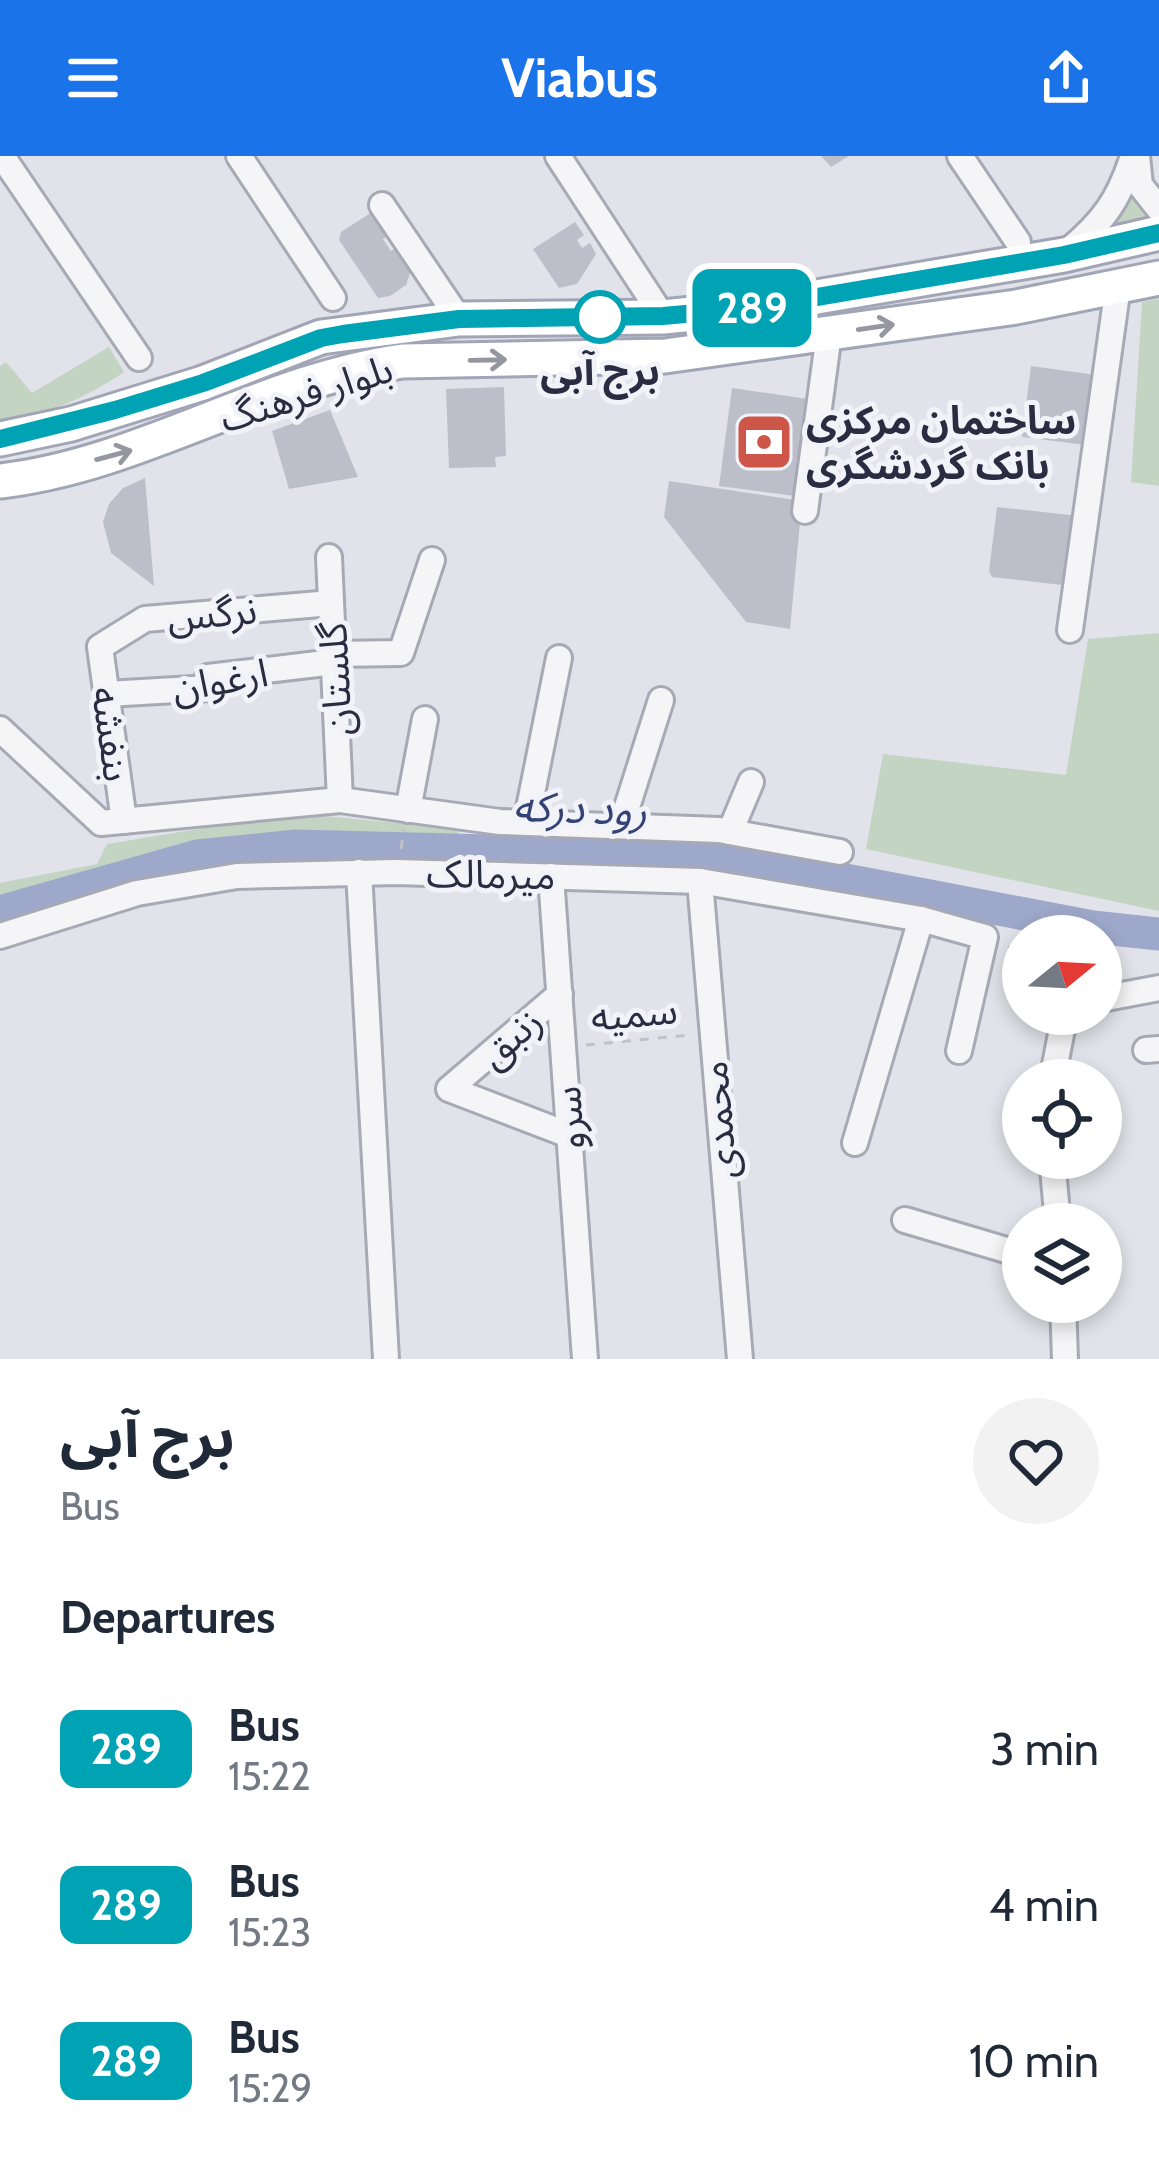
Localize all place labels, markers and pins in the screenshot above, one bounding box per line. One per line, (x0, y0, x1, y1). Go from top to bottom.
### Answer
marker: برج آبی (575, 292, 625, 342)
place label: برج آبی (540, 347, 660, 400)
place label: ساختمان مرکزی بانک گردشگری (806, 396, 1076, 489)
bank icon: ساختمان مرکزی بانک گردشگری (733, 411, 795, 473)

